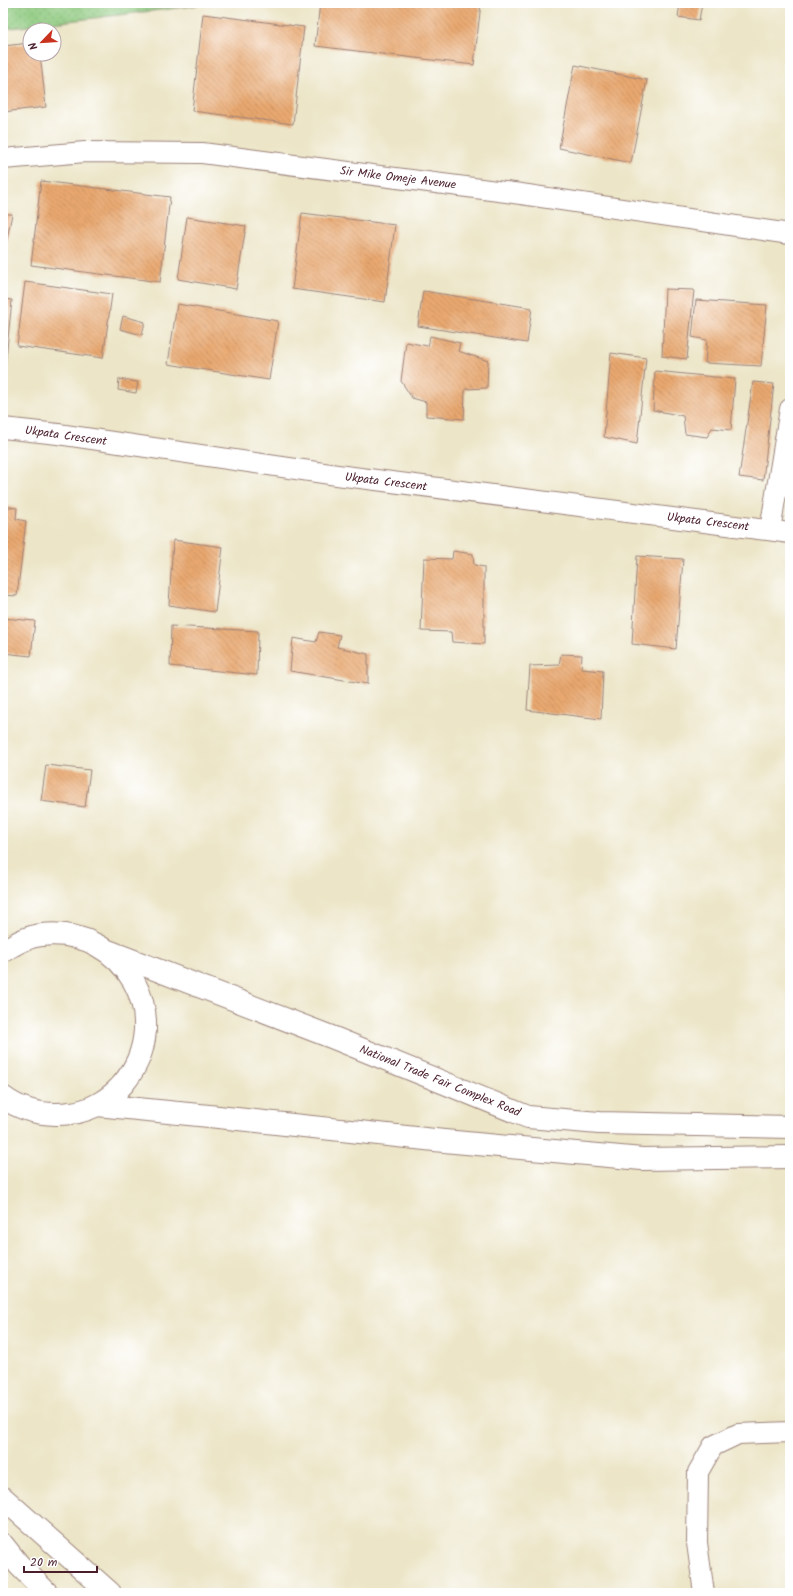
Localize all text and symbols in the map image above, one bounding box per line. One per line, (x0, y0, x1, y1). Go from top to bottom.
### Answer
north arrow (22, 22, 62, 62)
text: N (24, 39, 43, 53)
street label: Sir Mike Omeje Avenue (339, 161, 458, 195)
street label: Ukpata Crescent (24, 421, 109, 451)
street label: Ukpata Crescent (344, 468, 429, 497)
street label: Ukpata Crescent (666, 508, 751, 537)
street label: National Trade Fair Complex Road (356, 1040, 524, 1122)
scale bar (24, 1548, 97, 1574)
text: 20 m (30, 1553, 58, 1572)

